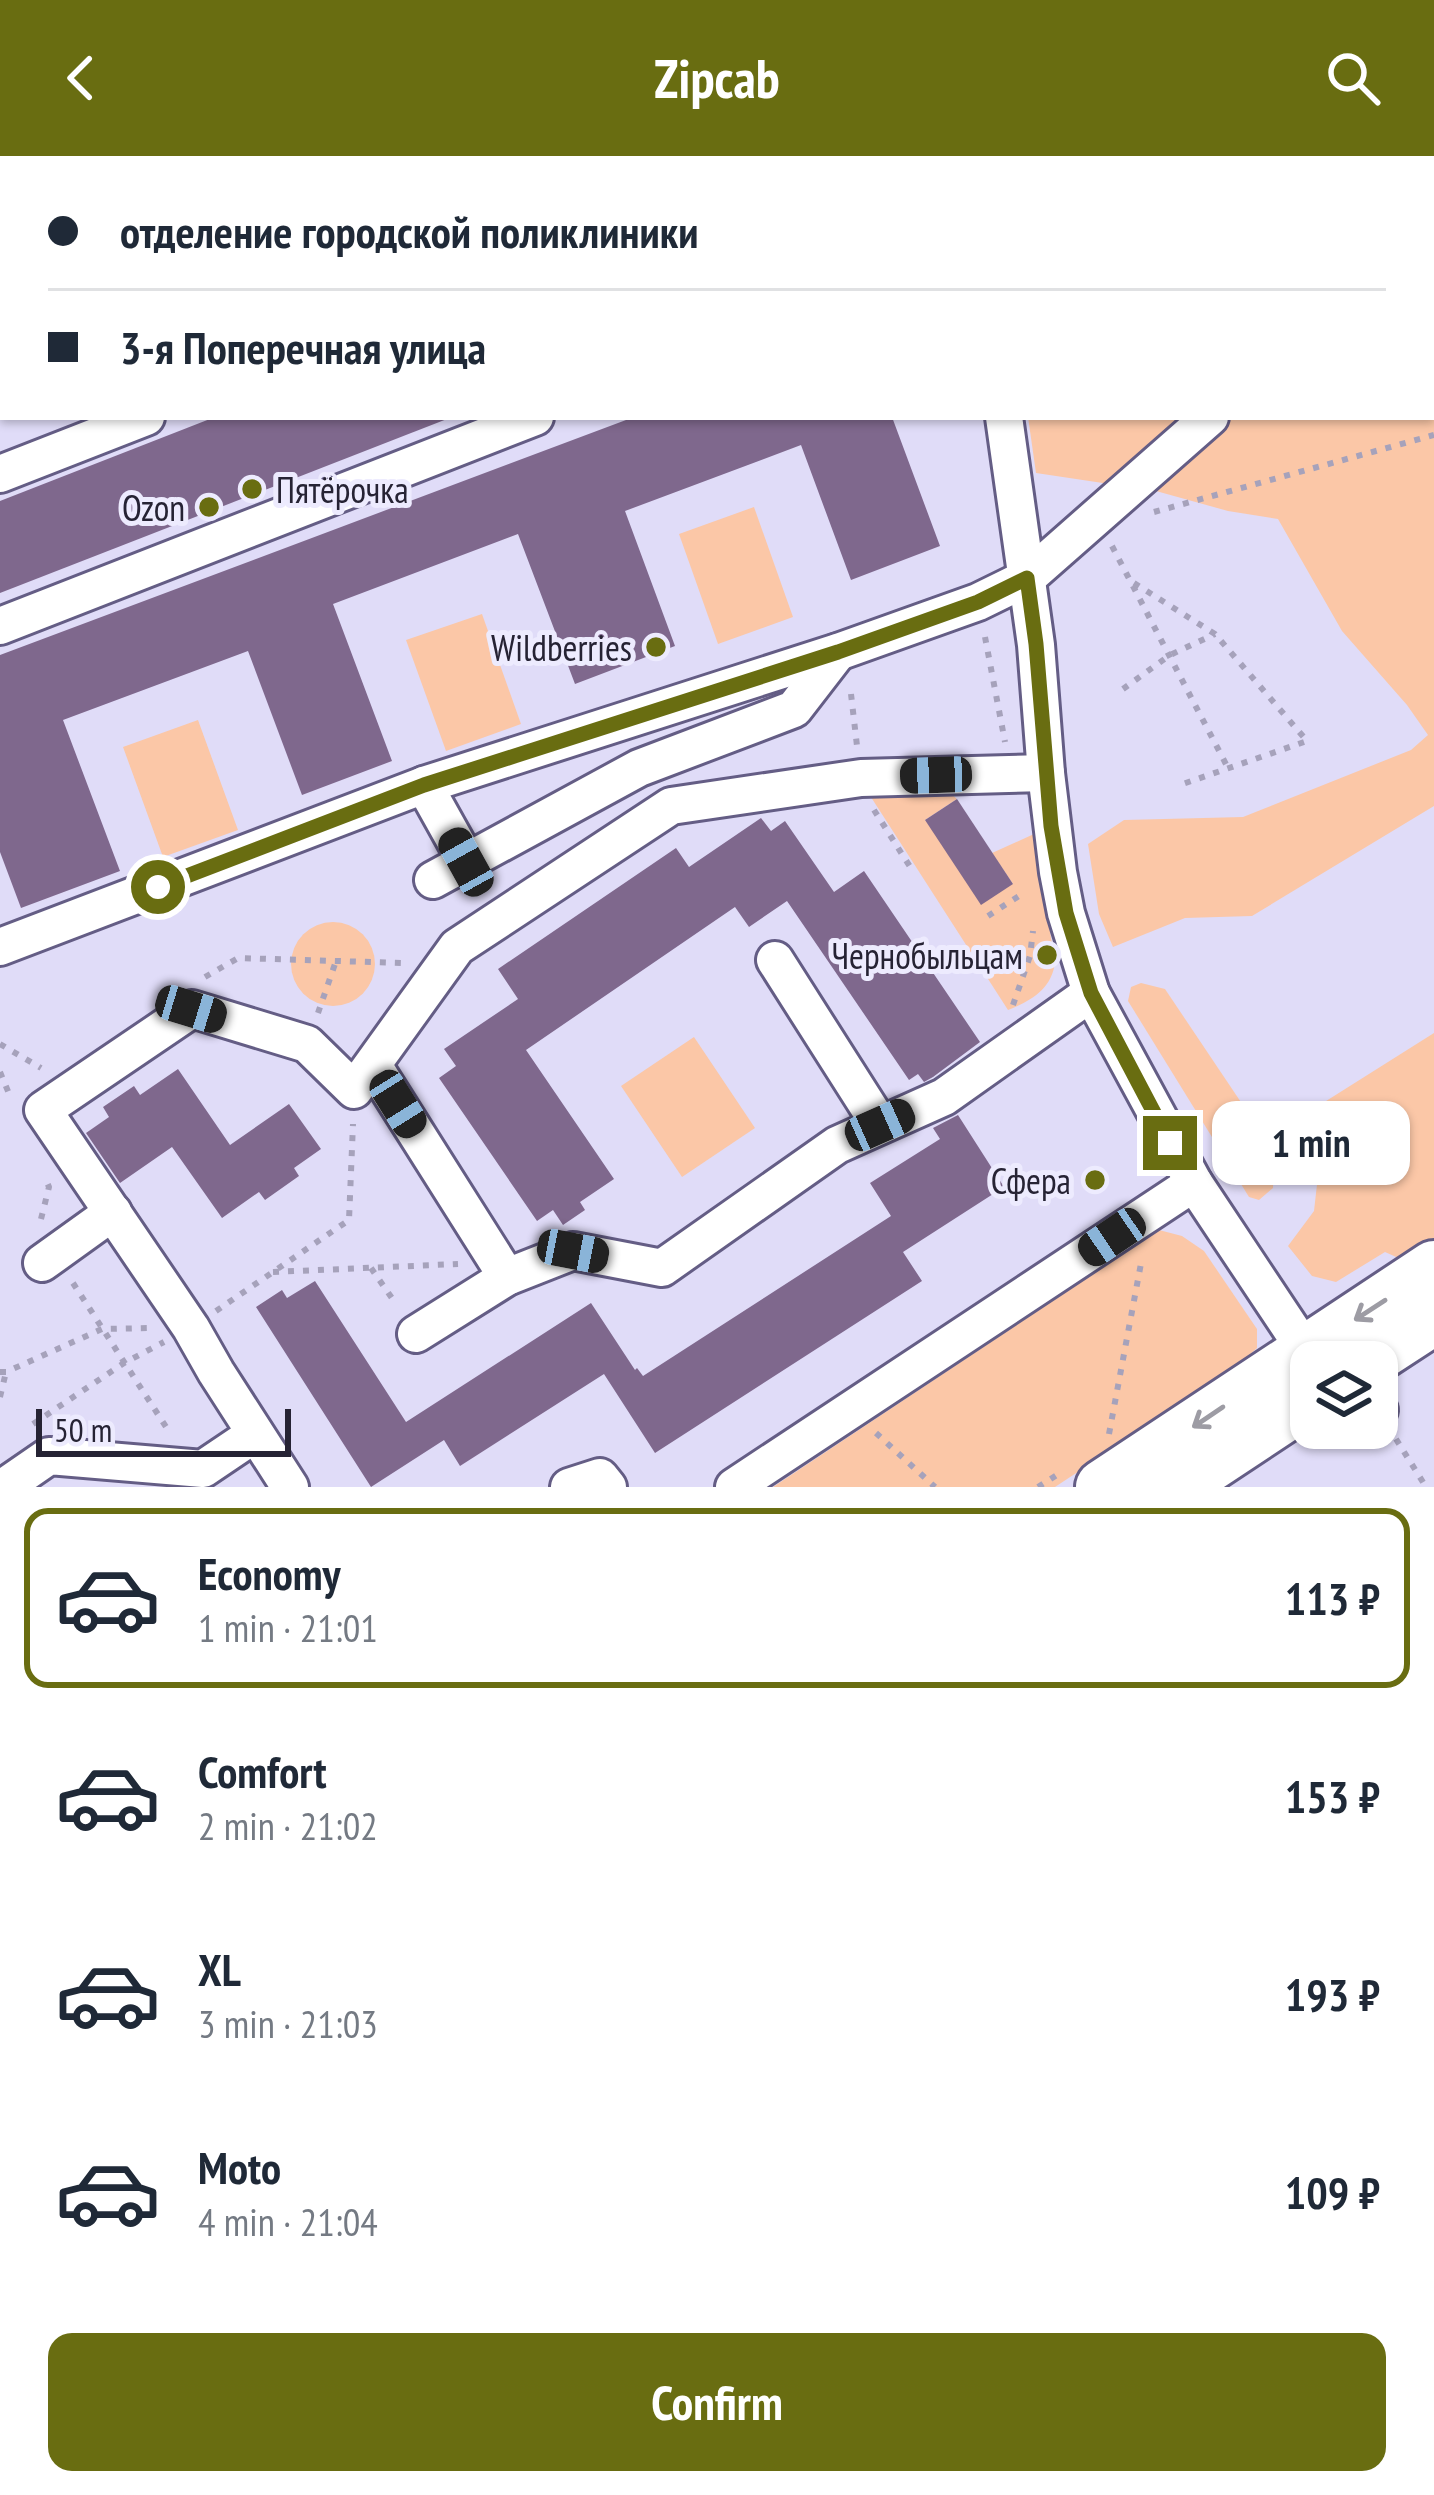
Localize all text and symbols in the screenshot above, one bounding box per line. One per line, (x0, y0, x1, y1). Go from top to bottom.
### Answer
text: Zipcab (654, 43, 780, 113)
icon: back (48, 45, 114, 111)
icon: search (1320, 45, 1386, 111)
text: отделение городской поликлиники (120, 202, 698, 260)
text: 3-я Поперечная улица (120, 318, 486, 376)
place label: Пятёрочка (276, 466, 409, 513)
marker: Пятёрочка (239, 476, 265, 502)
place label: Ozon (122, 484, 185, 531)
marker: Ozon (196, 494, 222, 520)
place label: Wildberries (491, 624, 632, 671)
marker: Wildberries (643, 634, 669, 660)
car (899, 756, 973, 794)
car (433, 822, 499, 902)
route start (131, 860, 185, 914)
place label: Чернобыльцам (832, 932, 1023, 979)
marker: Чернобыльцам (1034, 942, 1060, 968)
car (151, 981, 231, 1037)
car (364, 1064, 432, 1144)
car (840, 1094, 920, 1156)
callout: 1 min (1212, 1101, 1410, 1185)
route end (1143, 1116, 1197, 1170)
text: 1 min (1272, 1117, 1350, 1168)
place label: Сфера (991, 1157, 1071, 1204)
marker: Сфера (1082, 1167, 1108, 1193)
car (1072, 1202, 1152, 1272)
car (534, 1226, 612, 1276)
one-way arrow (1354, 1298, 1388, 1323)
map controls (1290, 1341, 1398, 1449)
button: layers (1290, 1341, 1398, 1449)
scale bar (36, 1403, 291, 1456)
one-way arrow (1192, 1404, 1226, 1429)
text: 50 m (54, 1408, 112, 1451)
icon: car (54, 1544, 162, 1652)
text: Economy (198, 1544, 341, 1602)
text: 113 ₽ (1285, 1569, 1380, 1627)
text: 1 min · 21:01 (198, 1602, 378, 1653)
icon: car (54, 1742, 162, 1850)
text: Comfort (198, 1742, 327, 1800)
text: 153 ₽ (1285, 1767, 1380, 1825)
text: 2 min · 21:02 (198, 1800, 378, 1851)
icon: car (54, 1940, 162, 2048)
text: XL (198, 1940, 241, 1998)
text: 193 ₽ (1285, 1965, 1380, 2023)
text: 3 min · 21:03 (198, 1998, 378, 2049)
icon: car (54, 2138, 162, 2246)
text: Moto (198, 2138, 281, 2196)
text: 109 ₽ (1285, 2163, 1380, 2221)
text: 4 min · 21:04 (198, 2196, 378, 2247)
button: Confirm (48, 2333, 1386, 2471)

